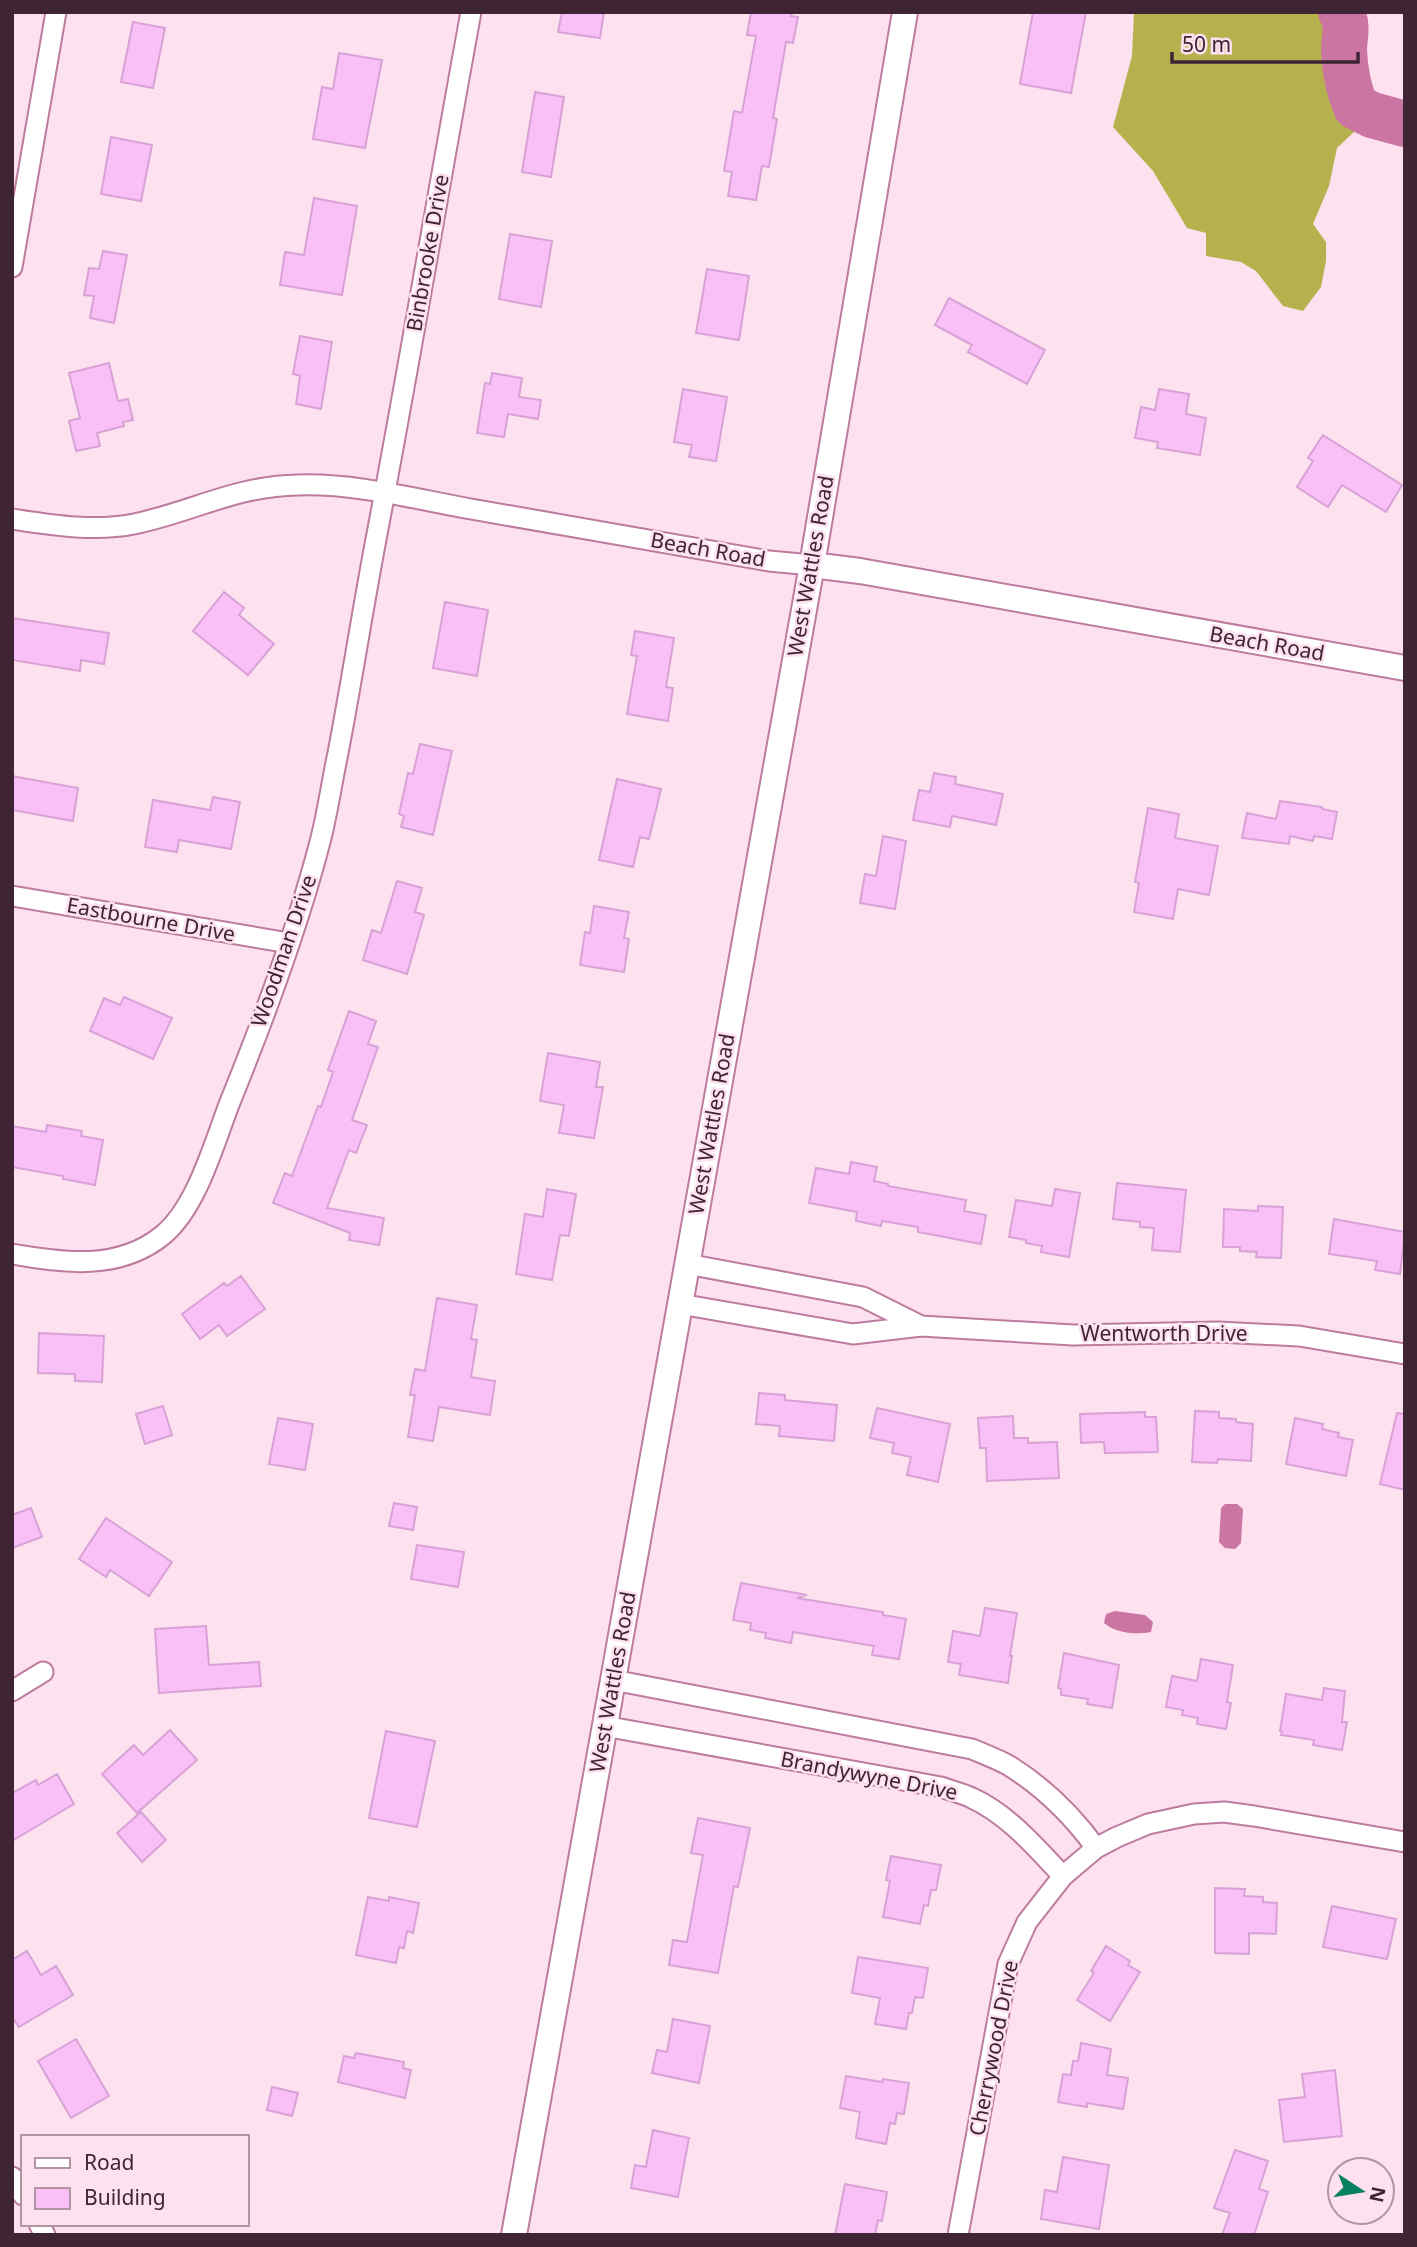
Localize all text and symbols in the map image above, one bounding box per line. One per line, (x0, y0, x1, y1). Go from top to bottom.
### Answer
scale bar (1172, 21, 1358, 65)
text: 50 m (1182, 30, 1231, 58)
street label: Binbrooke Drive (399, 172, 455, 334)
street label: West Wattles Road (780, 473, 840, 659)
street label: Beach Road (648, 525, 768, 573)
street label: Beach Road (1207, 619, 1327, 667)
street label: Woodman Drive (244, 871, 322, 1031)
street label: Eastbourne Drive (65, 890, 238, 948)
street label: West Wattles Road (681, 1031, 741, 1217)
street label: Wentworth Drive (1080, 1319, 1248, 1347)
street label: West Wattles Road (582, 1589, 642, 1775)
street label: Brandywyne Drive (778, 1744, 960, 1806)
street label: Cherrywood Drive (962, 1958, 1024, 2138)
legend (21, 2135, 248, 2226)
text: Road (84, 2148, 134, 2176)
north arrow (1326, 2156, 1396, 2226)
text: Building (84, 2183, 166, 2211)
text: N (1363, 2184, 1392, 2205)

